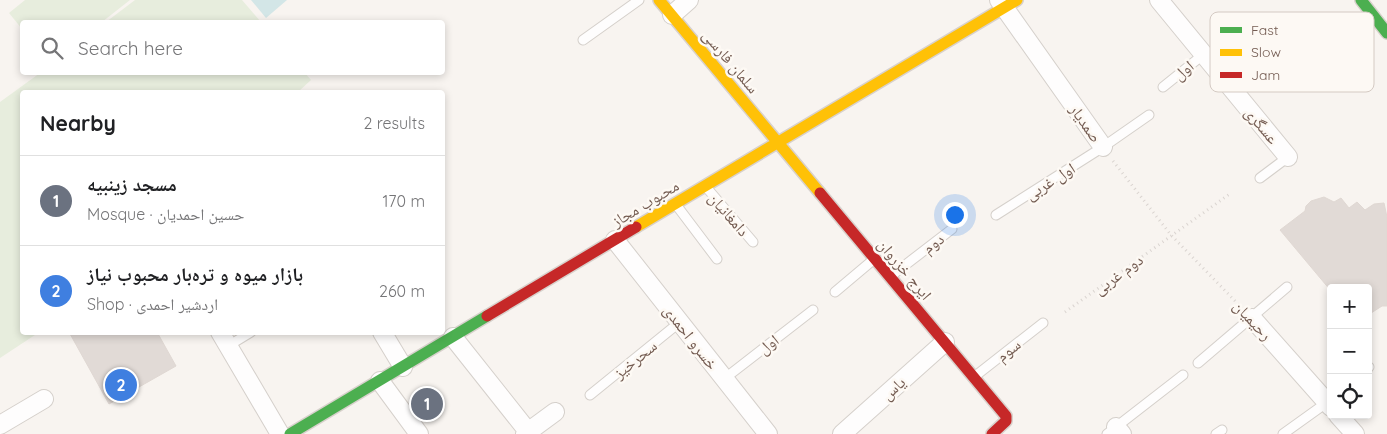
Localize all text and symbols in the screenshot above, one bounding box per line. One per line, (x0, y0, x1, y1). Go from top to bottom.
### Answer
legend (1210, 12, 1374, 92)
search box (20, 20, 445, 75)
text: Fast (1251, 21, 1279, 39)
street label: سلمان فارسی (698, 25, 764, 98)
icon: search (38, 34, 66, 62)
text: Search here (78, 36, 183, 60)
text: Slow (1251, 43, 1281, 61)
street label: اول (1169, 56, 1198, 85)
text: Jam (1251, 66, 1280, 84)
street label: صمدیار (1065, 99, 1106, 146)
street label: عسگری (1240, 102, 1283, 148)
text: Nearby (40, 110, 116, 136)
text: 2 results (363, 113, 425, 133)
street label: اول غربی (1021, 158, 1079, 205)
text: مسجد زینبیه (87, 172, 177, 196)
street label: محبوب مجاز (607, 175, 682, 231)
street label: دامغانیان (704, 188, 754, 241)
text: 1 (53, 191, 59, 211)
text: 170 m (382, 191, 425, 211)
your location (942, 202, 968, 228)
text: Mosque · حسین احمدیان (87, 204, 244, 224)
street label: دوم (918, 228, 948, 258)
street label: ایرج خزروان (873, 234, 936, 304)
street label: دوم غربی (1089, 249, 1147, 299)
text: بازار میوه و تره‌بار محبوب نیاز (87, 262, 303, 286)
text: 2 (51, 281, 61, 301)
text: 260 m (379, 281, 425, 301)
map controls (1327, 284, 1372, 419)
button: + (1327, 284, 1372, 329)
text: Shop · اردشیر احمدی (87, 294, 218, 314)
street label: رحیمیان (1229, 296, 1277, 345)
street label: خسرو احمدی (659, 300, 723, 374)
button: − (1327, 329, 1372, 374)
street label: اول (754, 330, 783, 359)
street label: سوم (992, 334, 1025, 367)
street label: سحرخیز (608, 335, 661, 383)
pin: 2 (105, 366, 137, 404)
street label: یاس (877, 372, 910, 405)
button: locate (1327, 374, 1372, 419)
pin: 1 (411, 385, 443, 423)

